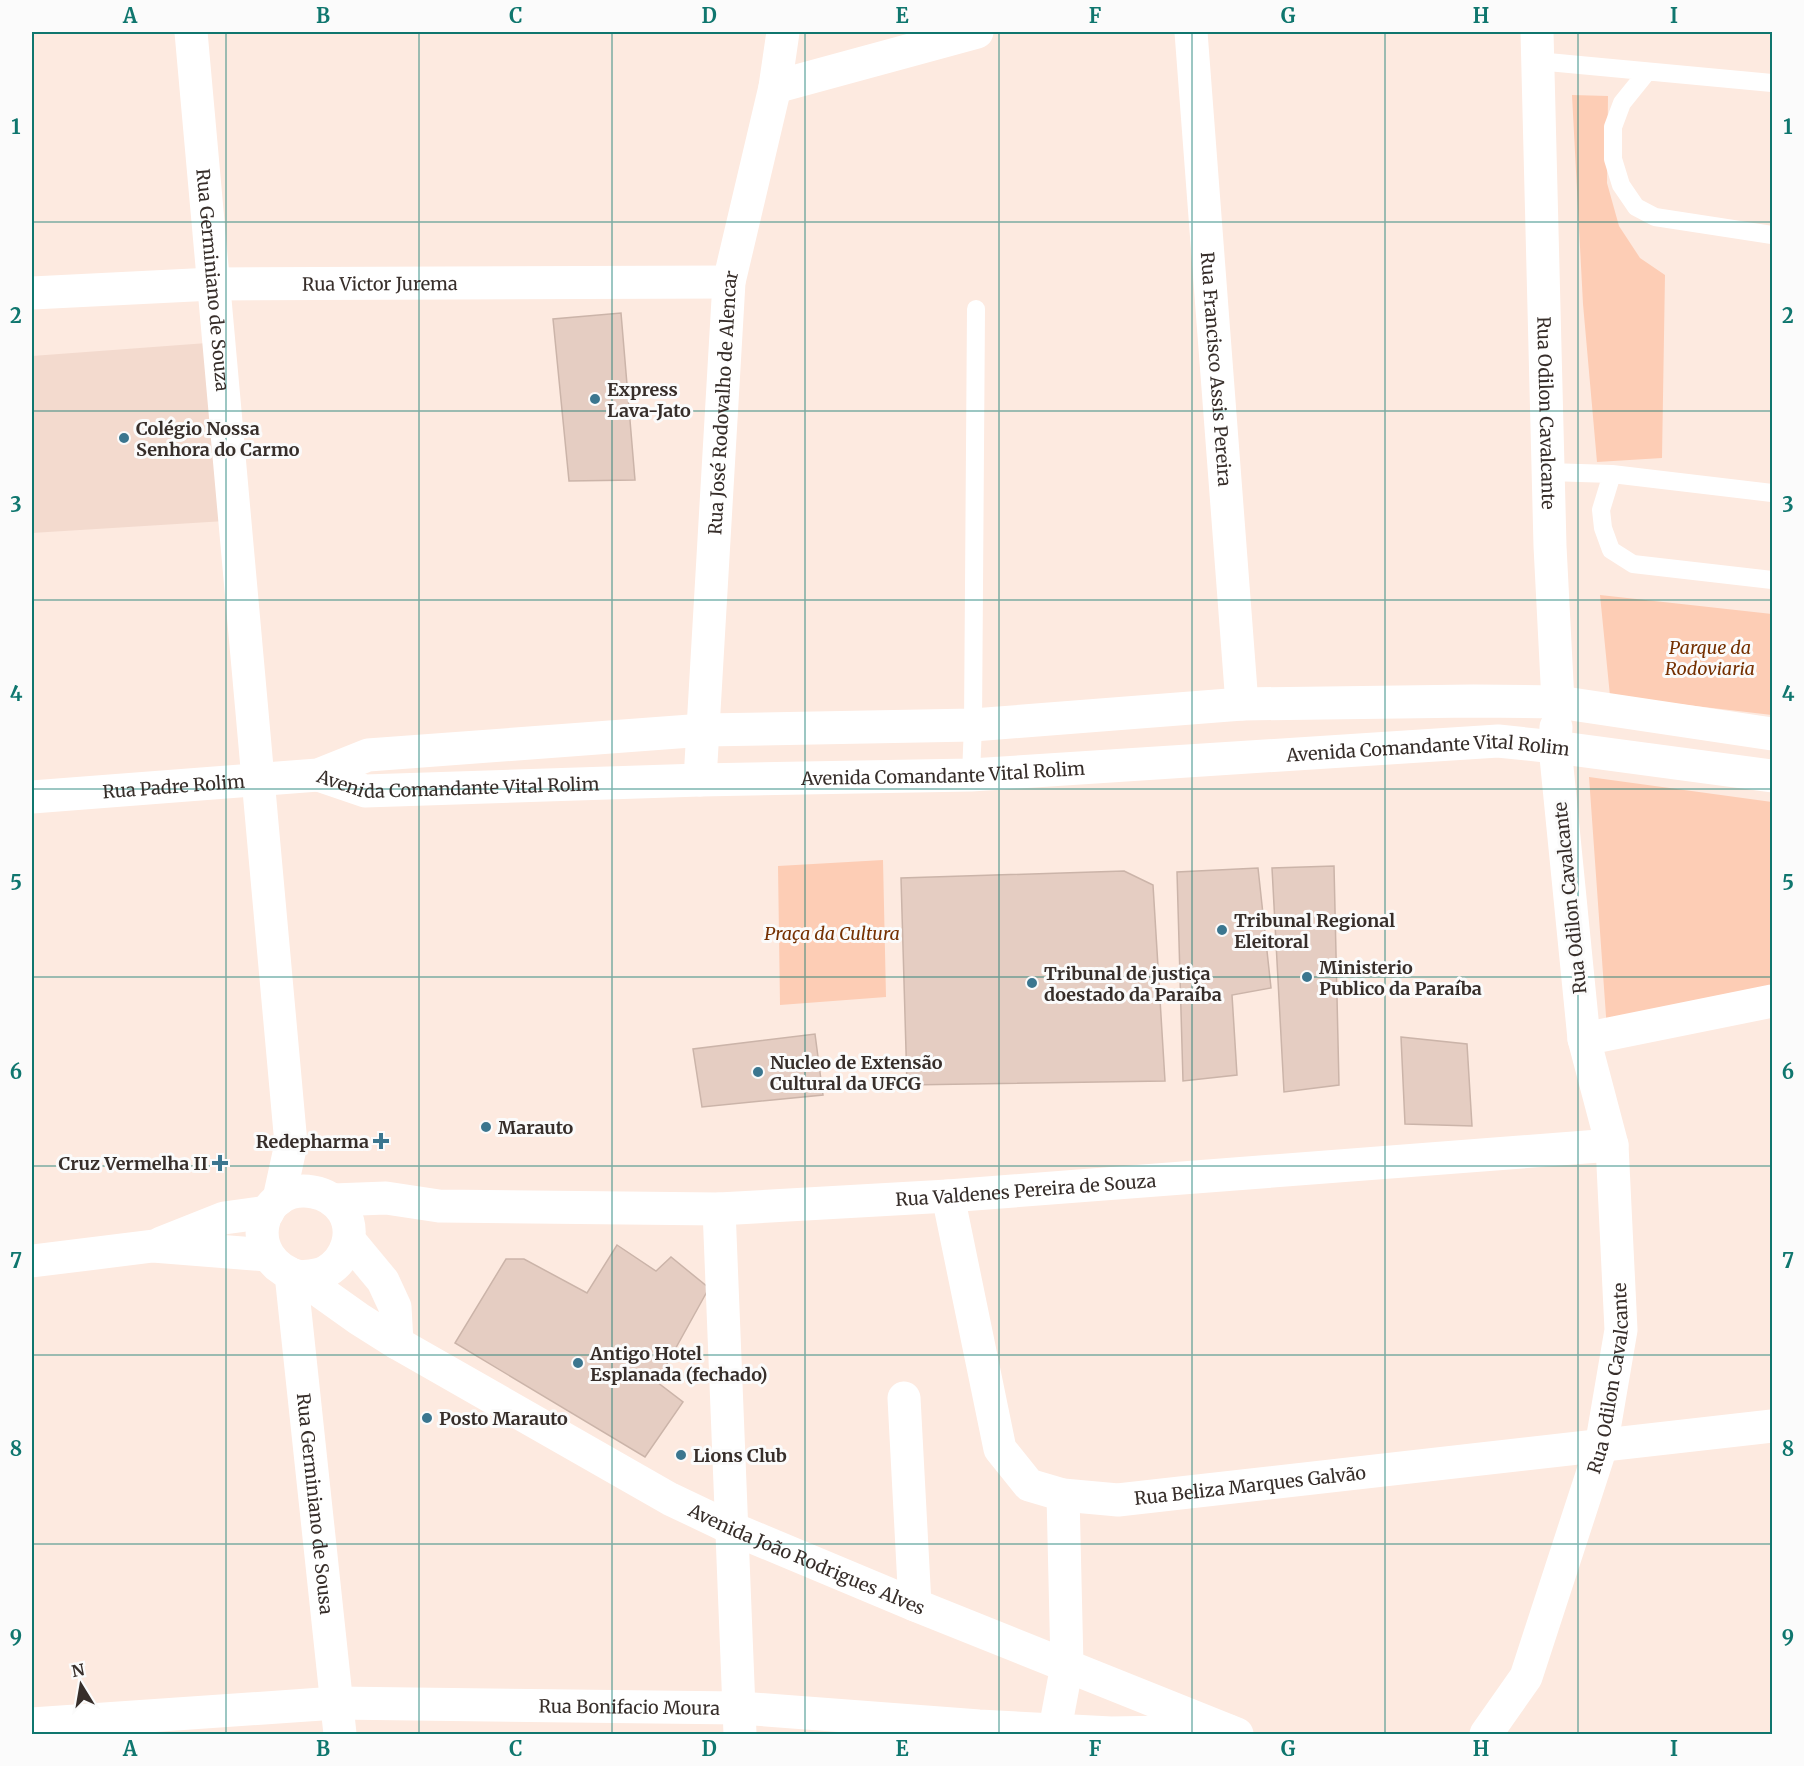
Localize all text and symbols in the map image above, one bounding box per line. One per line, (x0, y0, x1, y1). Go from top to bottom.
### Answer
text: A (122, 3, 138, 28)
text: B (316, 3, 330, 28)
text: C (509, 3, 523, 28)
text: D (701, 3, 717, 28)
text: E (895, 3, 909, 28)
text: F (1089, 3, 1102, 28)
text: G (1281, 3, 1296, 28)
text: H (1473, 3, 1489, 28)
text: I (1670, 3, 1678, 28)
text: 1 (11, 114, 21, 139)
text: 1 (1783, 114, 1793, 139)
street label: Rua Germiniano de Souza (192, 168, 235, 393)
street label: Rua Francisco Assis Pereira (1196, 251, 1237, 488)
street label: Rua José Rodovalho de Alencar (703, 268, 743, 536)
street label: Rua Victor Jurema (302, 272, 458, 295)
text: 2 (10, 303, 22, 328)
text: 2 (1782, 303, 1794, 328)
street label: Rua Odilon Cavalcante (1533, 316, 1561, 510)
place label: Express Lava-Jato (607, 378, 691, 422)
marker: Express Lava-Jato (588, 392, 602, 406)
place label: Colégio Nossa Senhora do Carmo (136, 417, 300, 461)
marker: Colégio Nossa Senhora do Carmo (117, 431, 131, 445)
text: 3 (10, 492, 22, 517)
text: 3 (1782, 492, 1794, 517)
park label: Parque da Rodoviaria (1665, 636, 1755, 680)
text: 4 (10, 681, 23, 706)
text: 4 (1782, 681, 1795, 706)
street label: Avenida Comandante Vital Rolim (1285, 729, 1571, 766)
street label: Avenida Comandante Vital Rolim (800, 756, 1086, 790)
street label: Avenida Comandante Vital Rolim (313, 764, 600, 803)
street label: Rua Padre Rolim (101, 769, 246, 803)
street label: Rua Odilon Cavalcante (1548, 801, 1592, 995)
text: 5 (10, 870, 22, 895)
text: 5 (1782, 870, 1794, 895)
place label: Tribunal Regional Eleitoral (1234, 909, 1395, 953)
park label: Praça da Cultura (764, 922, 900, 945)
marker: Tribunal Regional Eleitoral (1215, 923, 1229, 937)
place label: Ministerio Publico da Paraíba (1319, 956, 1482, 1000)
place label: Tribunal de justiça doestado da Paraíba (1044, 962, 1222, 1006)
marker: Ministerio Publico da Paraíba (1300, 970, 1314, 984)
marker: Tribunal de justiça doestado da Paraíba (1025, 976, 1039, 990)
place label: Nucleo de Extensão Cultural da UFCG (770, 1051, 943, 1095)
text: 6 (10, 1059, 22, 1084)
text: 6 (1782, 1059, 1794, 1084)
marker: Nucleo de Extensão Cultural da UFCG (751, 1065, 765, 1079)
place label: Marauto (498, 1116, 574, 1139)
marker: Marauto (479, 1120, 493, 1134)
place label: Redepharma (256, 1130, 369, 1153)
marker: Redepharma (374, 1134, 388, 1148)
place label: Cruz Vermelha II (59, 1152, 208, 1175)
marker: Cruz Vermelha II (213, 1156, 227, 1170)
street label: Rua Valdenes Pereira de Souza (895, 1169, 1157, 1210)
text: 7 (10, 1248, 22, 1273)
text: 7 (1782, 1248, 1794, 1273)
street label: Rua Odilon Cavalcante (1582, 1282, 1633, 1476)
place label: Antigo Hotel Esplanada (fechado) (589, 1342, 768, 1386)
marker: Antigo Hotel Esplanada (fechado) (571, 1356, 585, 1370)
street label: Rua Germiniano de Sousa (292, 1392, 339, 1616)
place label: Posto Marauto (439, 1407, 568, 1430)
marker: Posto Marauto (420, 1411, 434, 1425)
text: 8 (10, 1436, 22, 1461)
text: 8 (1782, 1436, 1794, 1461)
place label: Lions Club (693, 1444, 787, 1467)
marker: Lions Club (674, 1448, 688, 1462)
street label: Rua Beliza Marques Galvão (1133, 1461, 1367, 1510)
street label: Avenida João Rodrigues Alves (684, 1498, 929, 1619)
text: 9 (10, 1625, 22, 1650)
text: 9 (1782, 1625, 1794, 1650)
north arrow (51, 1655, 111, 1715)
text: N (70, 1659, 87, 1681)
street label: Rua Bonifacio Moura (538, 1694, 720, 1719)
text: A (122, 1736, 138, 1761)
text: B (316, 1736, 330, 1761)
text: C (509, 1736, 523, 1761)
text: D (701, 1736, 717, 1761)
text: E (895, 1736, 909, 1761)
text: F (1089, 1736, 1102, 1761)
text: G (1281, 1736, 1296, 1761)
text: H (1473, 1736, 1489, 1761)
text: I (1670, 1736, 1678, 1761)

